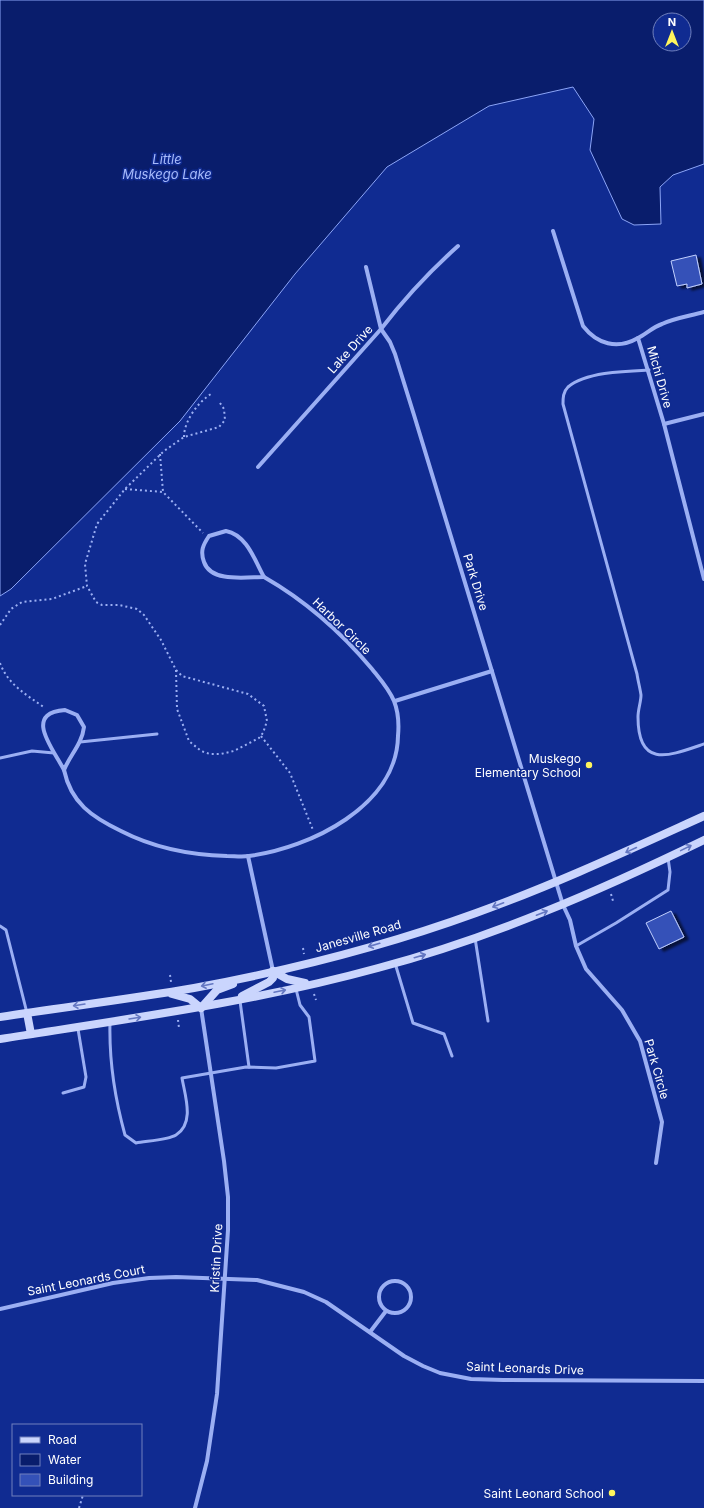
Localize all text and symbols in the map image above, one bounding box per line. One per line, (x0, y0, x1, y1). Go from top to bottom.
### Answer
north arrow (652, 12, 692, 52)
text: N (668, 15, 676, 29)
water label: Little Muskego Lake (122, 151, 212, 182)
street label: Lake Drive (324, 322, 376, 376)
street label: Michi Drive (644, 344, 676, 410)
street label: Park Drive (460, 552, 492, 612)
street label: Harbor Circle (310, 594, 374, 658)
place label: Muskego Elementary School (475, 751, 581, 780)
marker: Muskego Elementary School (584, 760, 594, 770)
one-way arrow (680, 844, 692, 852)
one-way arrow (625, 847, 637, 854)
one-way arrow (492, 902, 504, 910)
one-way arrow (536, 908, 548, 916)
street label: Janesville Road (313, 917, 403, 955)
one-way arrow (368, 942, 381, 949)
one-way arrow (413, 952, 426, 959)
one-way arrow (201, 981, 214, 989)
one-way arrow (273, 986, 286, 994)
one-way arrow (73, 1001, 86, 1009)
one-way arrow (128, 1014, 141, 1022)
street label: Park Circle (641, 1037, 673, 1101)
street label: Kristin Drive (207, 1223, 225, 1293)
street label: Saint Leonards Court (26, 1261, 146, 1299)
street label: Saint Leonards Drive (466, 1358, 584, 1378)
legend (12, 1424, 142, 1496)
text: Road (48, 1432, 77, 1447)
text: Water (48, 1452, 82, 1467)
text: Building (48, 1472, 93, 1487)
place label: Saint Leonard School (483, 1486, 604, 1501)
marker: Saint Leonard School (607, 1488, 617, 1498)

